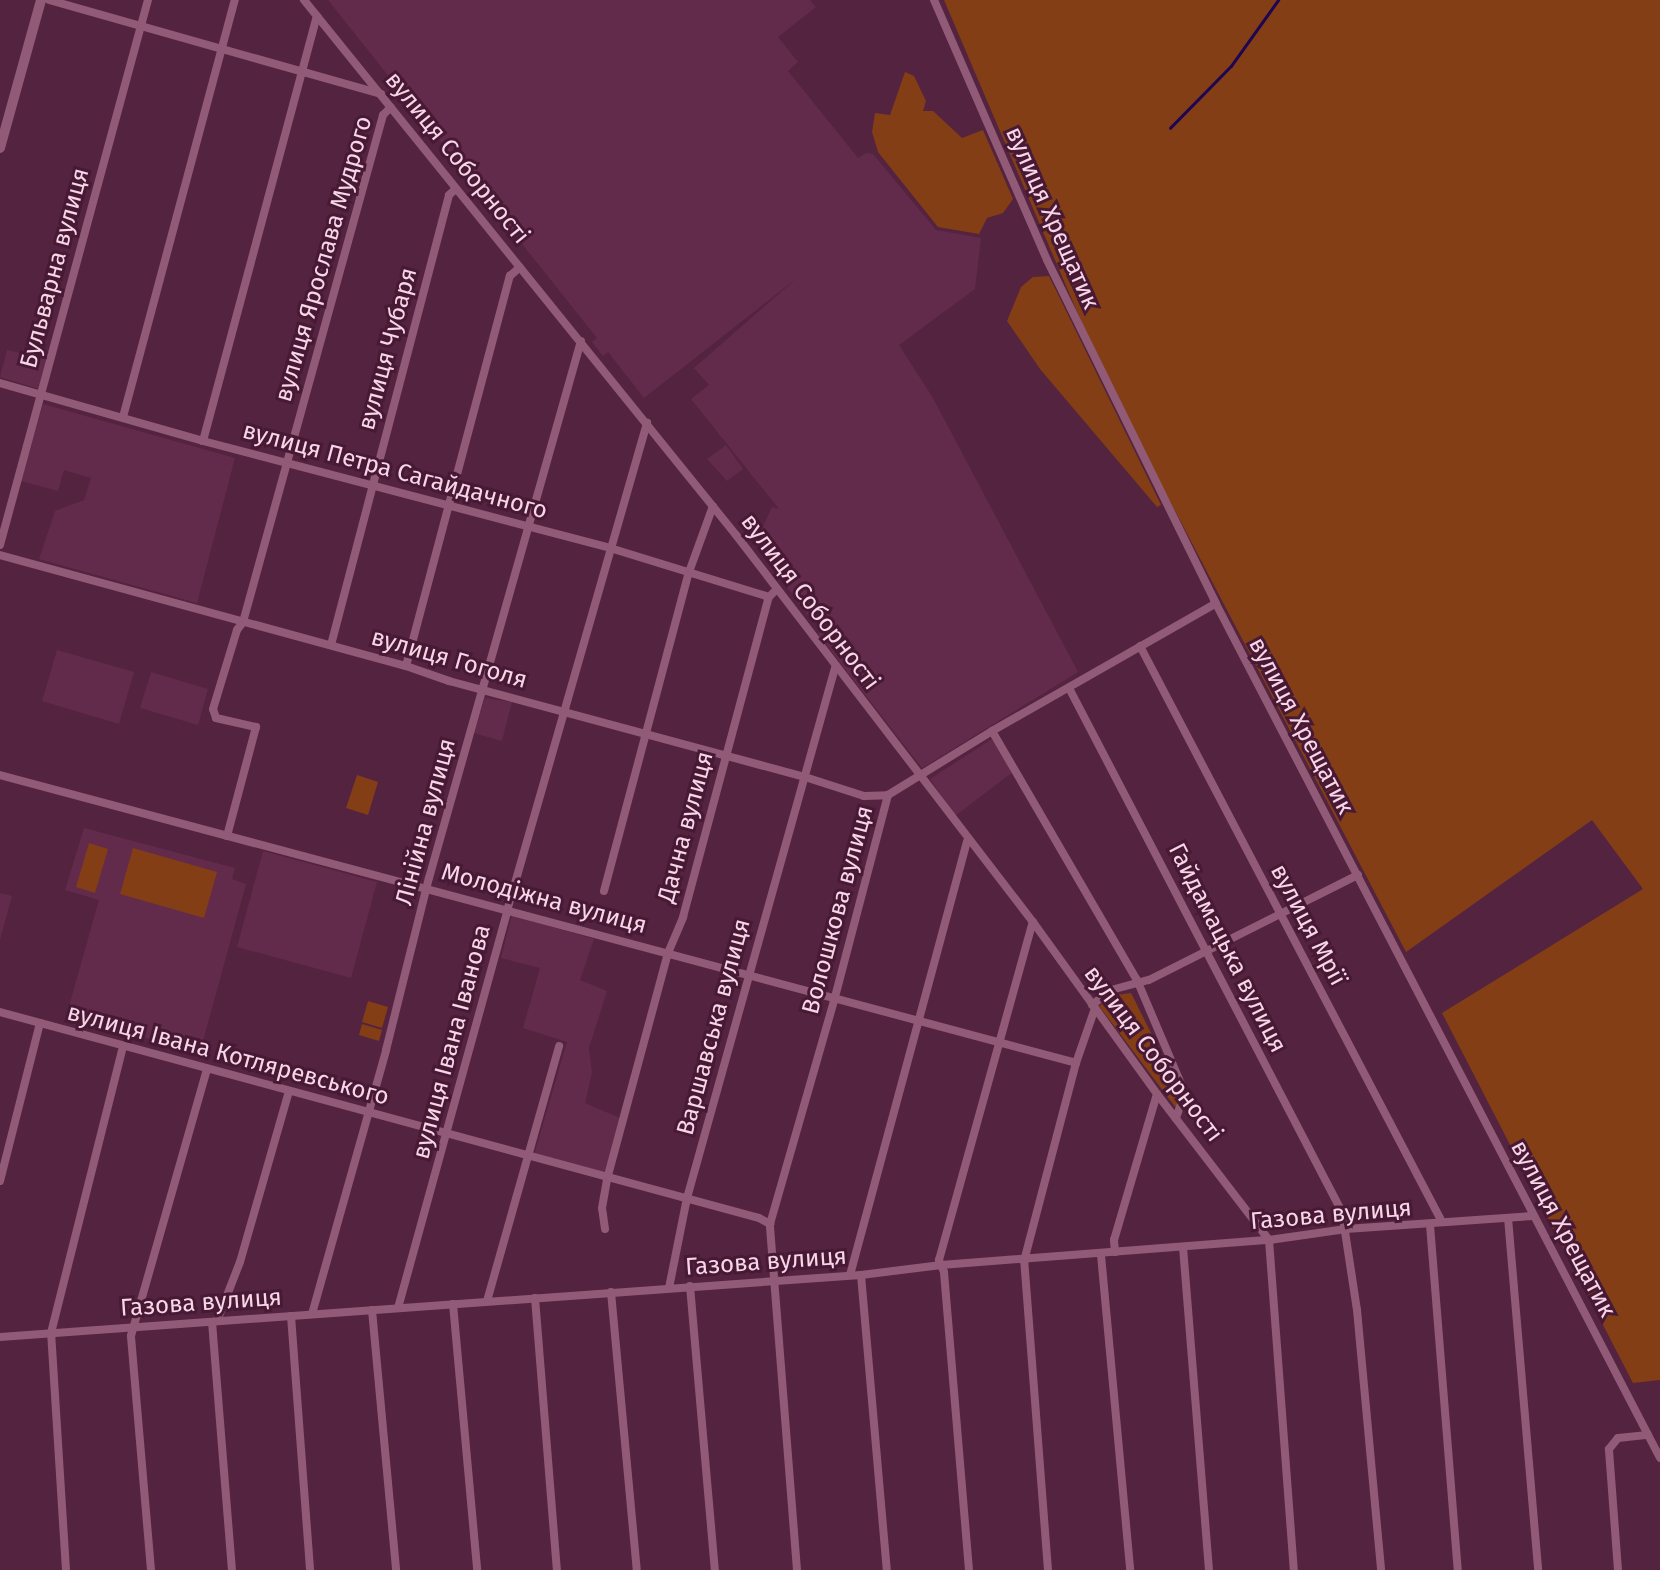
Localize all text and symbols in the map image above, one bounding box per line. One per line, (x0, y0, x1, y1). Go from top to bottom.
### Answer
street label: вулиця Соборності (379, 66, 535, 250)
street label: вулиця Ярослава Мудрого (269, 113, 379, 405)
street label: вулиця Хрещатик (999, 123, 1105, 313)
street label: Бульварна вулиця (14, 165, 96, 371)
street label: вулиця Чубаря (352, 265, 424, 433)
street label: вулиця Петра Сагайдачного (240, 416, 550, 526)
street label: вулиця Соборності (734, 508, 886, 696)
street label: вулиця Гоголя (368, 623, 530, 695)
street label: вулиця Хрещатик (1242, 633, 1360, 819)
street label: Лінійна вулиця (390, 735, 462, 909)
street label: Дачна вулиця (652, 748, 720, 906)
street label: Волошкова вулиця (796, 803, 880, 1017)
street label: Гайдамацька вулиця (1162, 839, 1292, 1057)
street label: Молодіжна вулиця (438, 858, 650, 940)
street label: вулиця Мрії (1264, 859, 1352, 991)
street label: Варшавська вулиця (671, 916, 757, 1138)
street label: вулиця Івана Іванова (407, 922, 497, 1162)
street label: вулиця Соборності (1077, 960, 1229, 1148)
street label: вулиця Івана Котляревського (64, 998, 392, 1112)
street label: вулиця Хрещатик (1504, 1136, 1622, 1322)
street label: Газова вулиця (1249, 1194, 1413, 1236)
street label: Газова вулиця (684, 1242, 848, 1282)
street label: Газова вулиця (119, 1283, 283, 1323)

